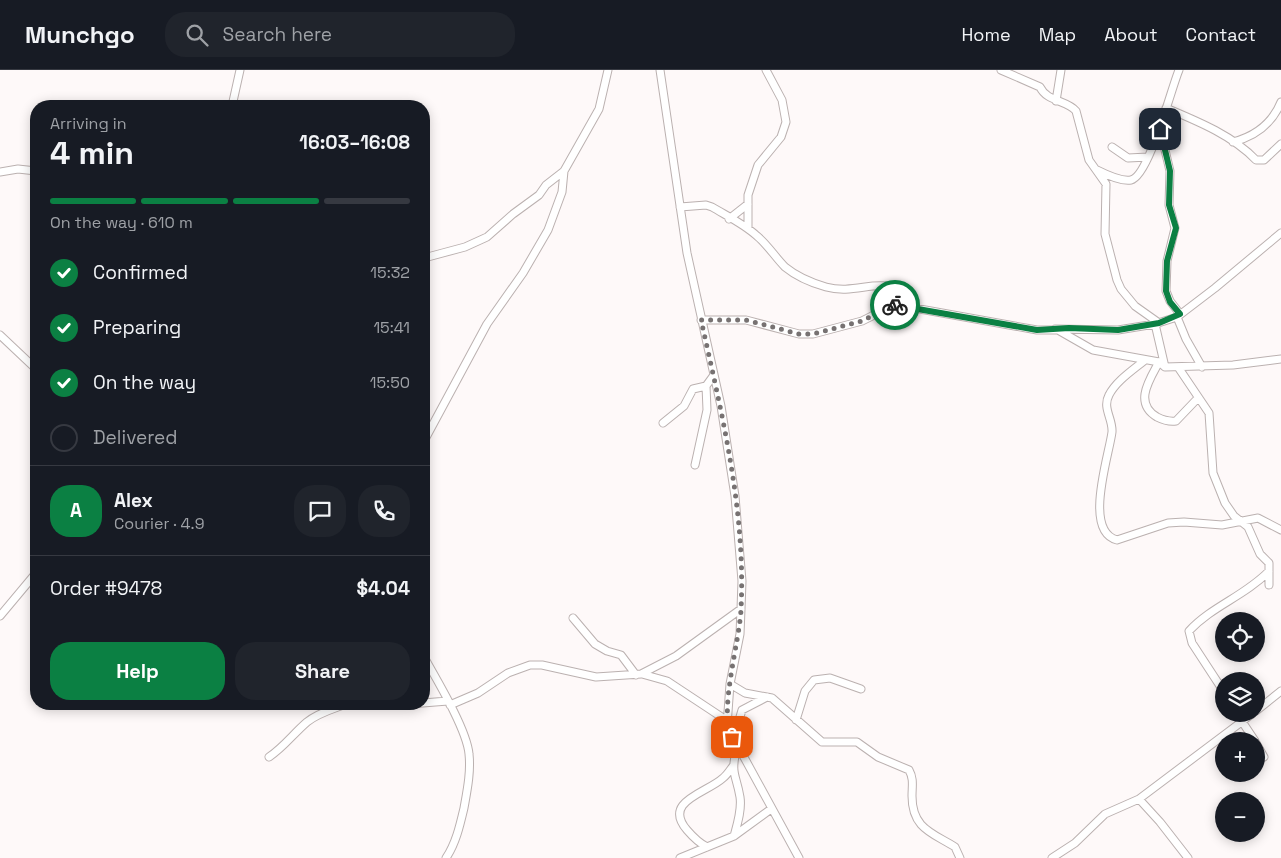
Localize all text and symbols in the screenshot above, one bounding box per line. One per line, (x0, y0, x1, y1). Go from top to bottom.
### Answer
search box (165, 12, 515, 57)
text: Munchgo (25, 19, 135, 50)
icon: search (183, 21, 211, 49)
text: Search here (223, 22, 332, 47)
text: Home (962, 23, 1011, 46)
text: Map (1039, 23, 1076, 46)
text: About (1104, 23, 1158, 46)
text: Contact (1186, 23, 1256, 46)
pin (1139, 108, 1181, 150)
text: Arriving in (50, 113, 127, 134)
icon: home (1146, 115, 1174, 143)
text: 16:03–16:08 (299, 130, 410, 155)
text: 4 min (50, 133, 134, 173)
text: On the way · 610 m (50, 212, 193, 233)
icon: check (50, 259, 78, 287)
text: Confirmed (93, 260, 188, 285)
text: 15:32 (370, 262, 410, 283)
courier (870, 280, 920, 330)
icon: bike (881, 291, 909, 319)
icon: check (50, 314, 78, 342)
text: Preparing (93, 315, 181, 340)
text: 15:41 (373, 317, 410, 338)
icon: check (50, 369, 78, 397)
text: On the way (93, 370, 196, 395)
text: 15:50 (370, 372, 410, 393)
text: Delivered (93, 425, 178, 450)
button: chat (294, 485, 346, 537)
button: phone (358, 485, 410, 537)
text: Alex (114, 488, 153, 513)
text: A (70, 498, 82, 523)
text: Courier · 4.9 (114, 513, 204, 534)
text: Order #9478 (50, 576, 162, 601)
text: $4.04 (357, 576, 410, 601)
map controls (1215, 612, 1265, 842)
button: locate (1215, 612, 1265, 662)
button: Help (50, 642, 225, 700)
button: Share (235, 642, 410, 700)
button: layers (1215, 672, 1265, 722)
pin (711, 716, 753, 758)
icon: bag (718, 723, 746, 751)
button: + (1215, 732, 1265, 782)
button: − (1215, 792, 1265, 842)

